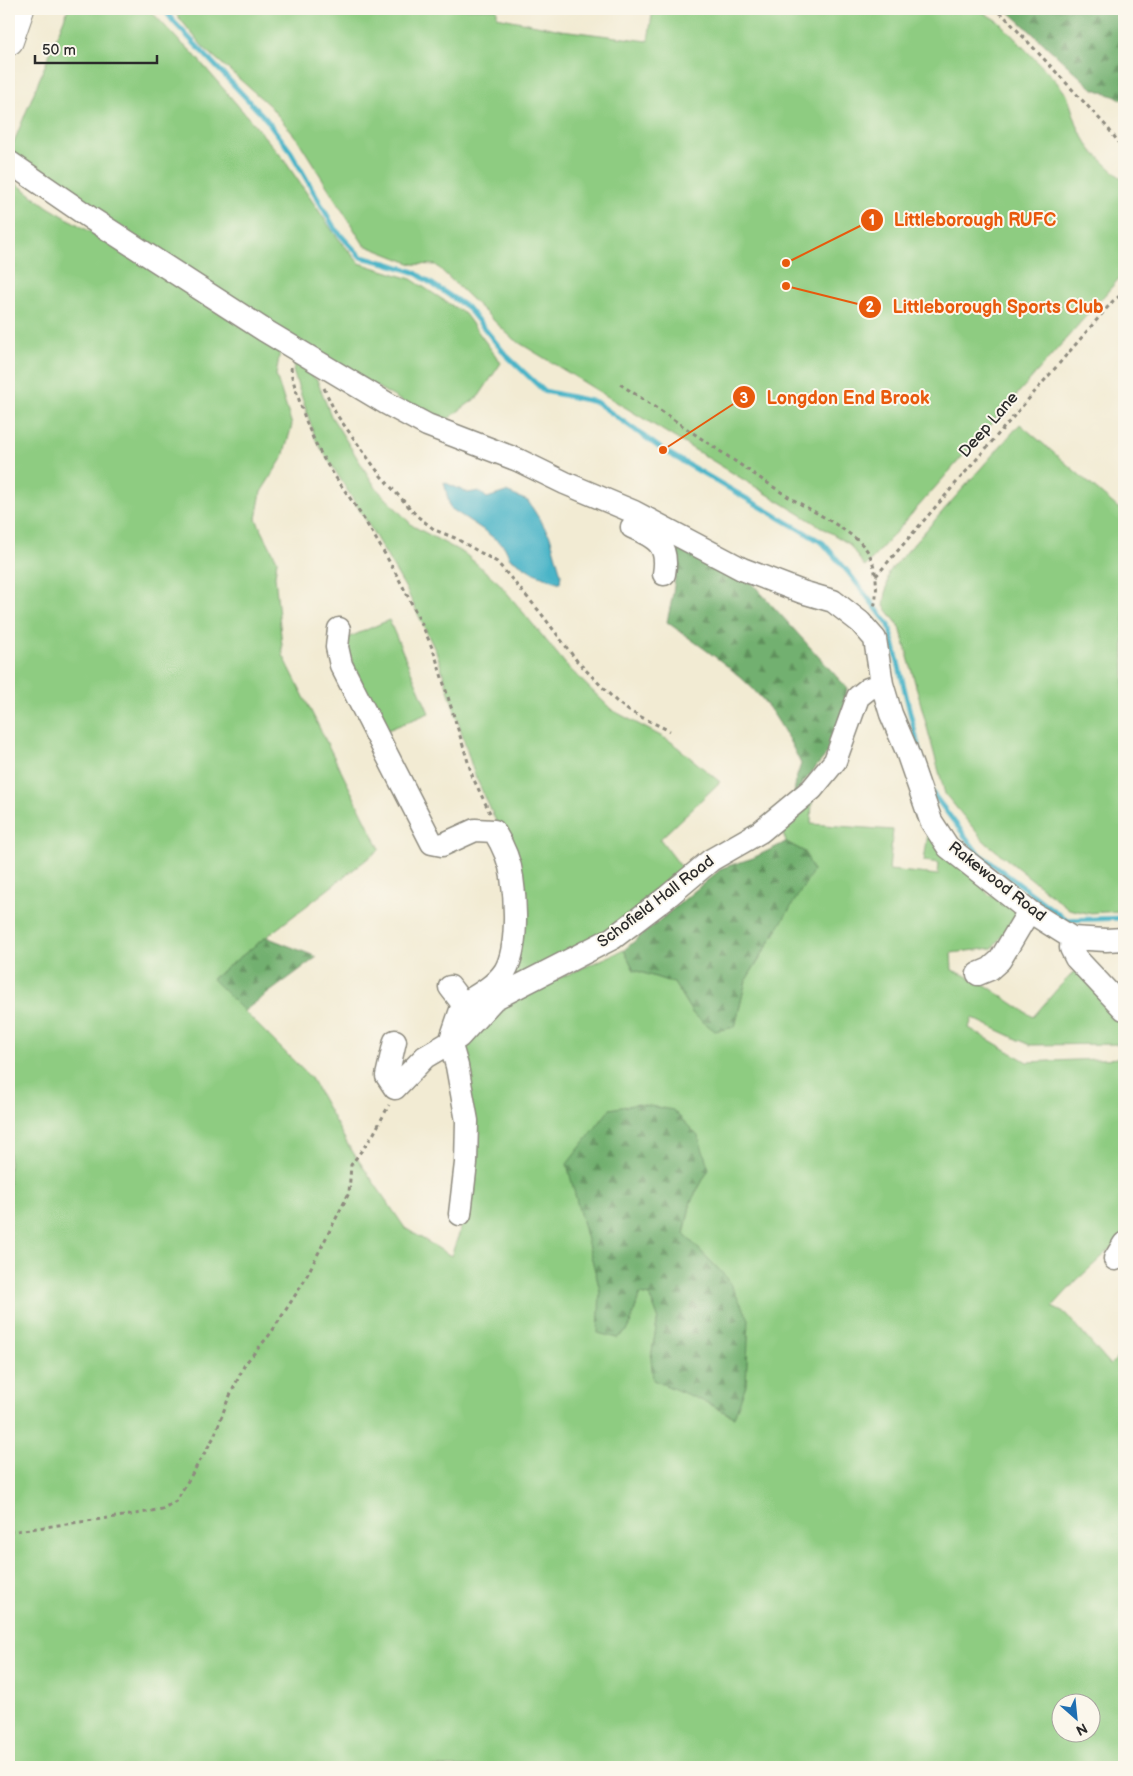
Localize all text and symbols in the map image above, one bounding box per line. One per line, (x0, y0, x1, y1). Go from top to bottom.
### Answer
scale bar (35, 32, 158, 64)
text: 50 m (42, 41, 76, 60)
callout: Littleborough RUFC (859, 203, 1067, 236)
text: Littleborough RUFC (894, 210, 1056, 231)
text: 1 (869, 211, 875, 230)
callout: Littleborough Sports Club (858, 290, 1114, 323)
text: Littleborough Sports Club (892, 297, 1104, 318)
text: 2 (866, 298, 875, 317)
callout: Longdon End Brook (732, 381, 940, 414)
text: Longdon End Brook (767, 388, 930, 409)
street label: Deep Lane (955, 388, 1023, 462)
text: 3 (740, 389, 749, 408)
street label: Rakewood Road (944, 838, 1050, 926)
street label: Schofield Hall Road (594, 852, 718, 952)
north arrow (1050, 1694, 1100, 1744)
text: N (1073, 1719, 1090, 1739)

